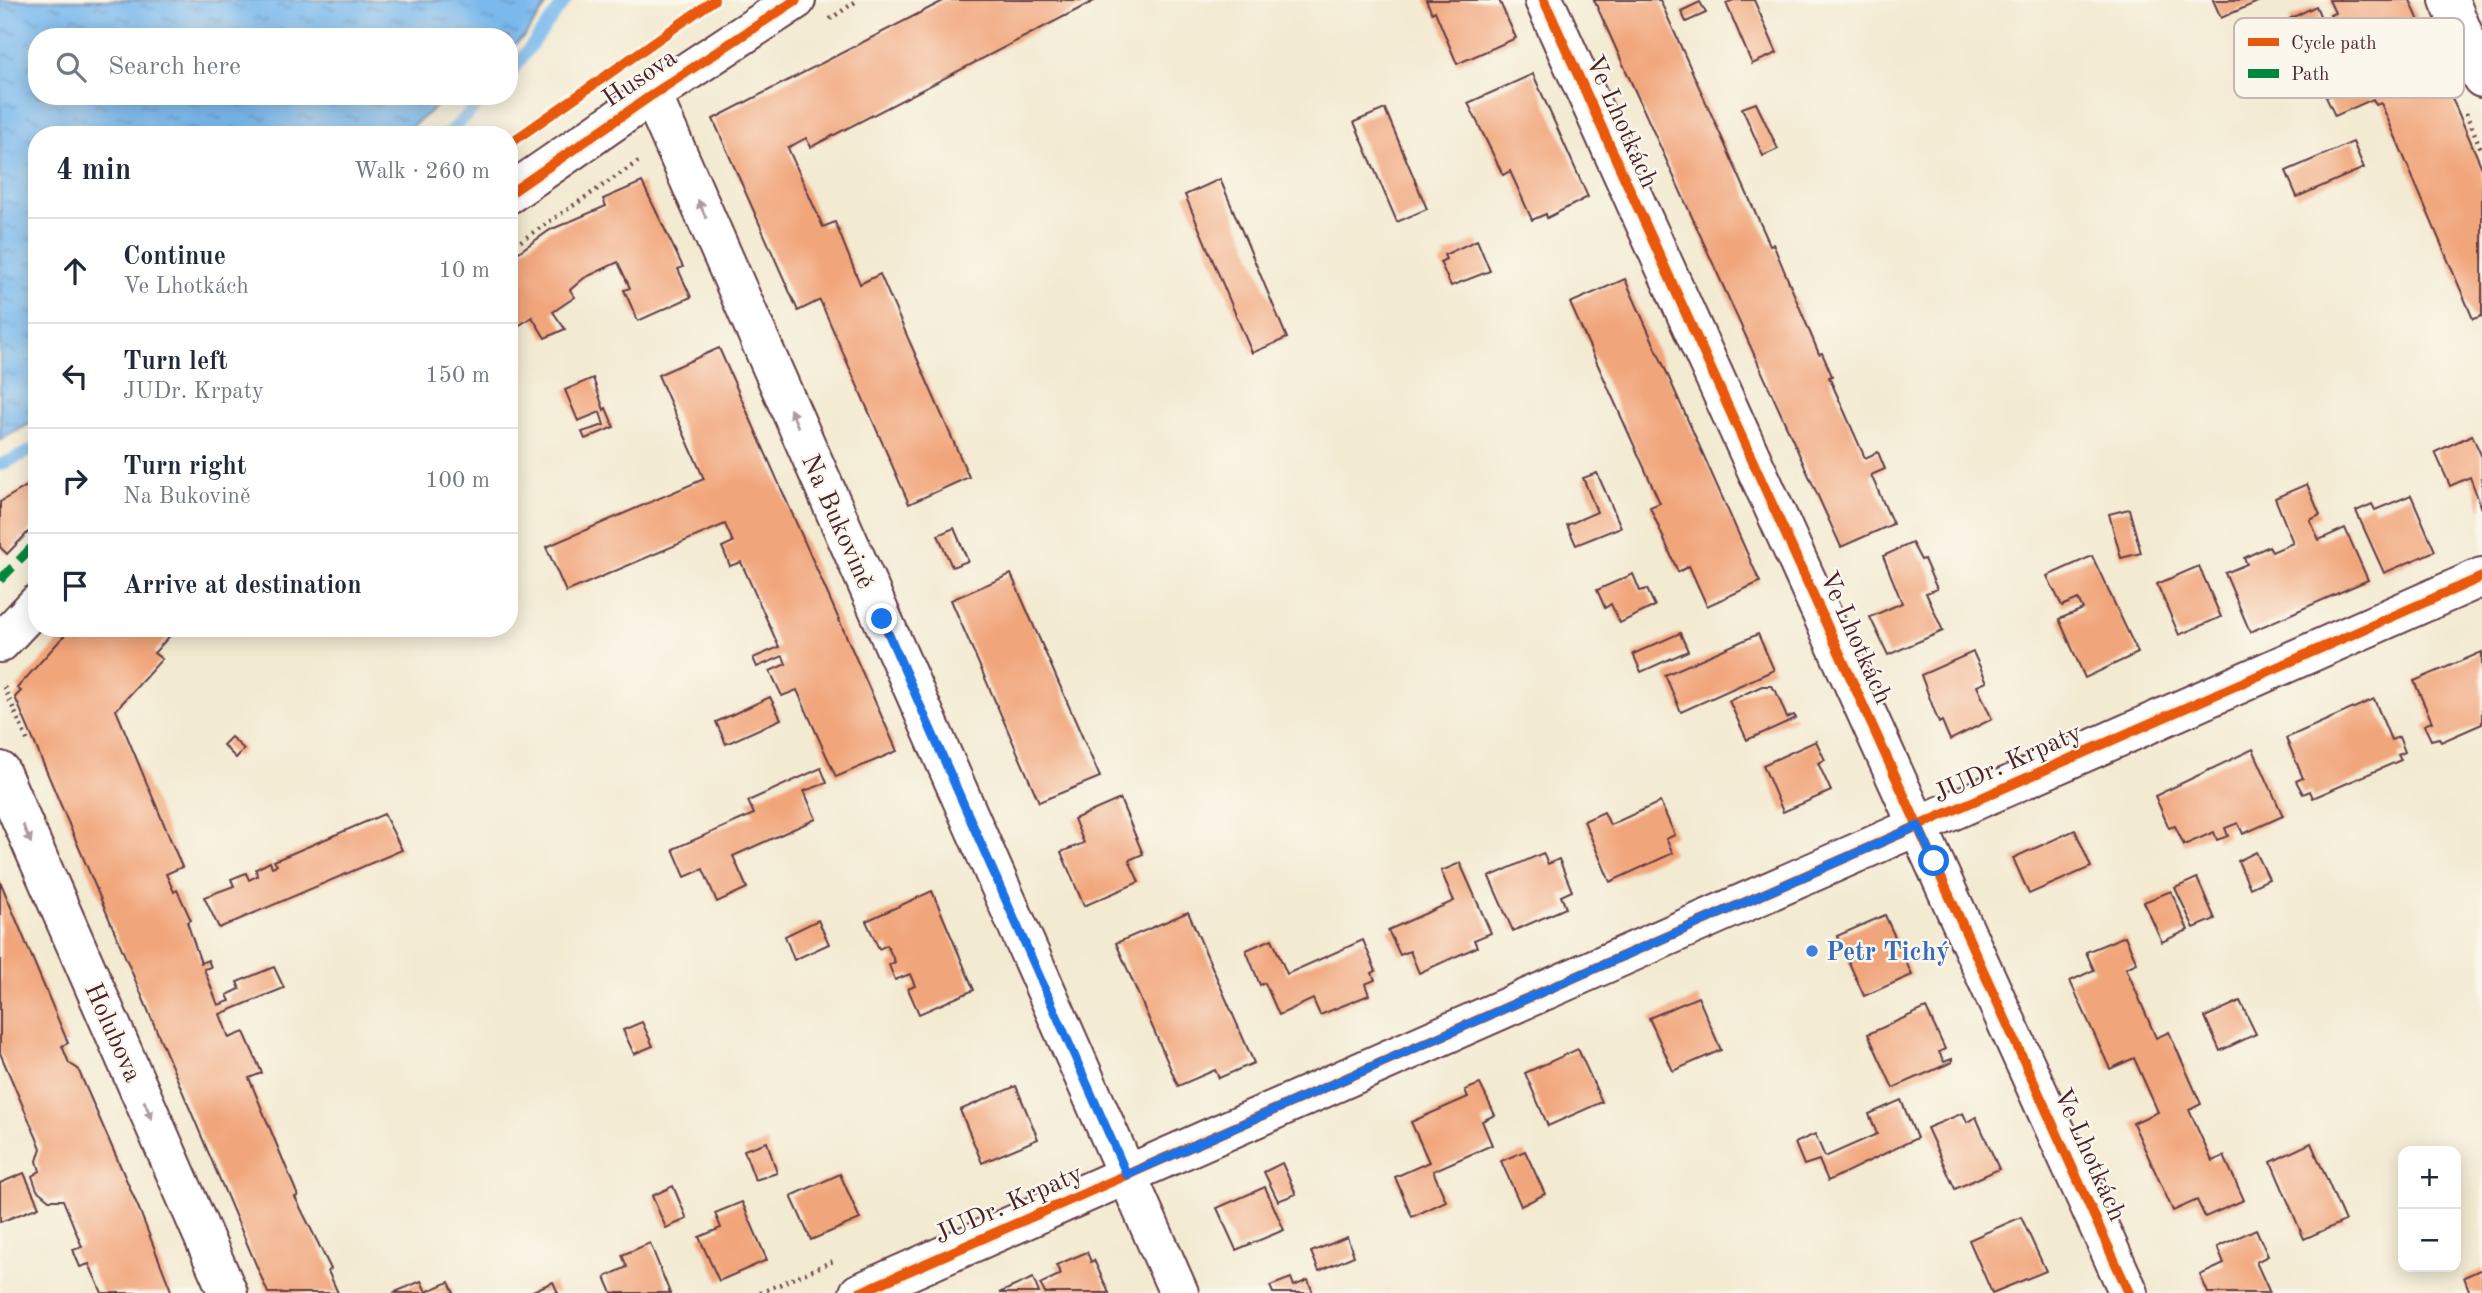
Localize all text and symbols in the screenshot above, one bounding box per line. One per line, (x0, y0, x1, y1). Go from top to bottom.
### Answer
legend (2234, 18, 2464, 98)
search box (28, 28, 518, 105)
text: Cycle path (2291, 35, 2377, 54)
street label: Husova (598, 45, 682, 113)
icon: search (52, 48, 90, 86)
street label: Ve Lhotkách (1580, 52, 1662, 192)
text: Search here (108, 54, 241, 80)
text: Path (2291, 66, 2329, 85)
text: 4 min (56, 156, 131, 186)
text: Walk · 260 m (354, 160, 490, 183)
one-way arrow (696, 199, 708, 219)
text: Continue (123, 244, 226, 270)
icon: ahead (56, 252, 94, 290)
text: 10 m (439, 259, 490, 282)
text: Ve Lhotkách (123, 275, 249, 298)
text: Turn left (123, 349, 228, 375)
icon: left (56, 357, 94, 395)
text: 150 m (425, 364, 490, 387)
text: JUDr. Krpaty (123, 380, 264, 403)
one-way arrow (788, 407, 799, 428)
street label: Na Bukovině (796, 451, 878, 593)
text: Turn right (123, 454, 246, 480)
icon: right (56, 462, 94, 500)
text: 100 m (425, 469, 490, 492)
text: Na Bukovině (123, 485, 250, 508)
icon: arrive (56, 567, 94, 605)
street label: Ve Lhotkách (1814, 568, 1896, 708)
text: Arrive at destination (123, 573, 362, 599)
route end (866, 603, 897, 634)
street label: JUDr. Krpaty (1930, 719, 2086, 808)
one-way arrow (21, 824, 33, 844)
route start (1918, 845, 1949, 876)
place label: Petr Tichý (1826, 940, 1950, 966)
marker: Petr Tichý (1804, 943, 1820, 959)
street label: Holubova (79, 979, 146, 1086)
street label: Ve Lhotkách (2048, 1085, 2130, 1225)
one-way arrow (143, 1099, 154, 1120)
map controls (2398, 1146, 2461, 1272)
button: + (2398, 1146, 2461, 1209)
street label: JUDr. Krpaty (931, 1160, 1087, 1249)
button: − (2398, 1209, 2461, 1272)

